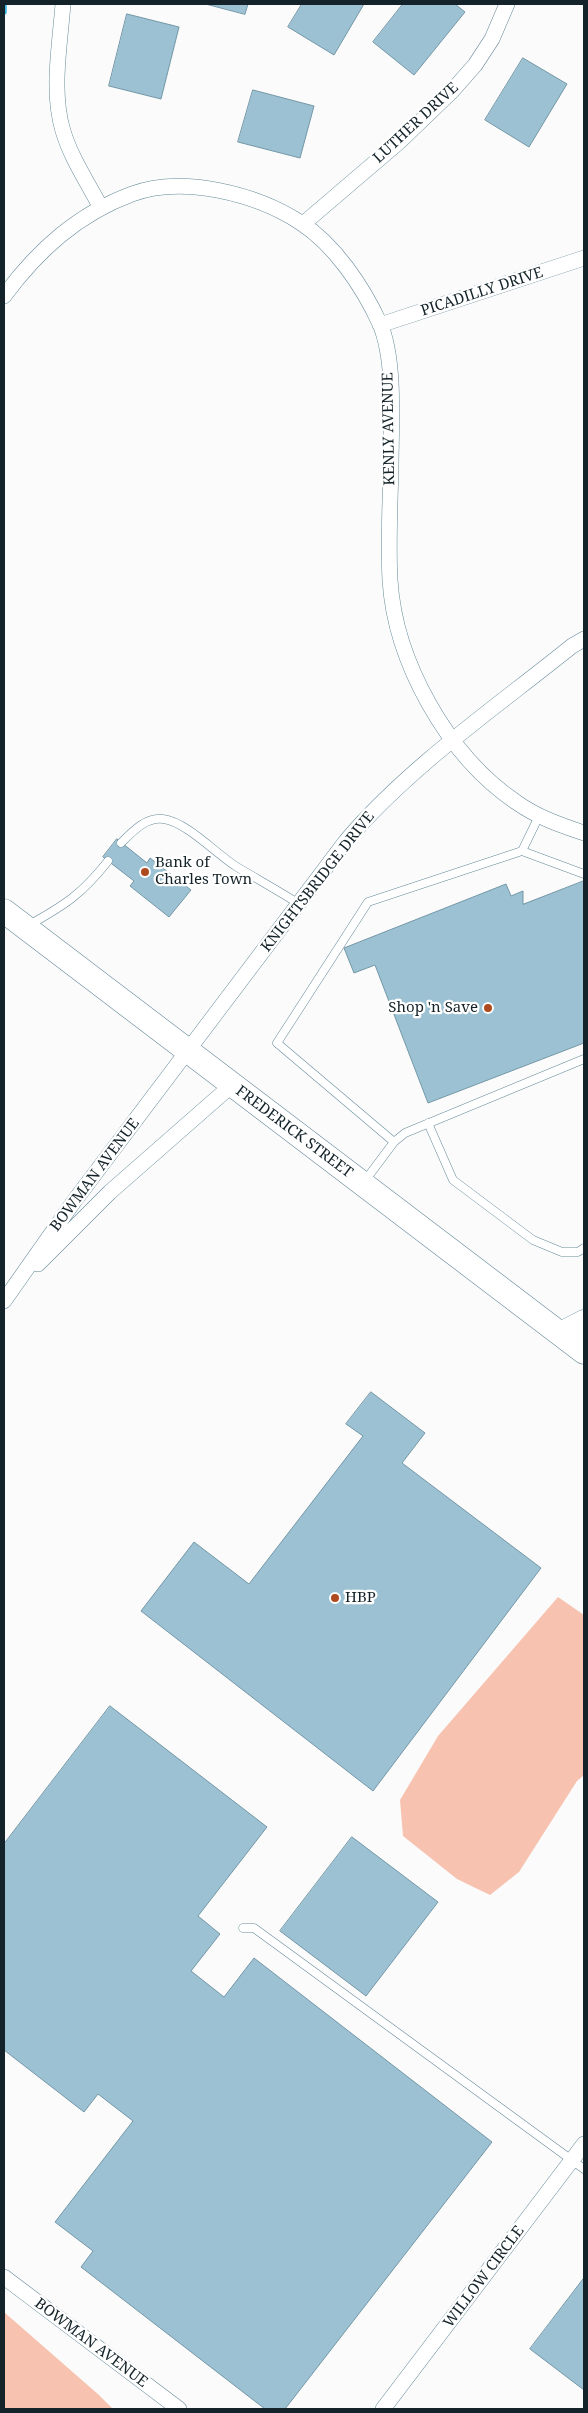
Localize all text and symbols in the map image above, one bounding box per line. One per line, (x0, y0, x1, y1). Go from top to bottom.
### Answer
street label: LUTHER DRIVE (370, 79, 462, 167)
street label: PICADILLY DRIVE (419, 264, 545, 320)
street label: KENLY AVENUE (379, 372, 399, 486)
street label: KNIGHTSBRIDGE DRIVE (258, 808, 378, 956)
place label: Bank of Charles Town (155, 854, 252, 889)
marker: Bank of Charles Town (139, 866, 151, 878)
place label: Shop 'n Save (388, 999, 478, 1017)
marker: Shop 'n Save (482, 1002, 494, 1014)
street label: FREDERICK STREET (232, 1082, 356, 1182)
street label: BOWMAN AVENUE (47, 1115, 143, 1235)
place label: HBP (345, 1589, 376, 1607)
marker: HBP (329, 1592, 341, 1604)
street label: WILLOW CIRCLE (440, 2223, 528, 2331)
street label: BOWMAN AVENUE (31, 2295, 151, 2391)

